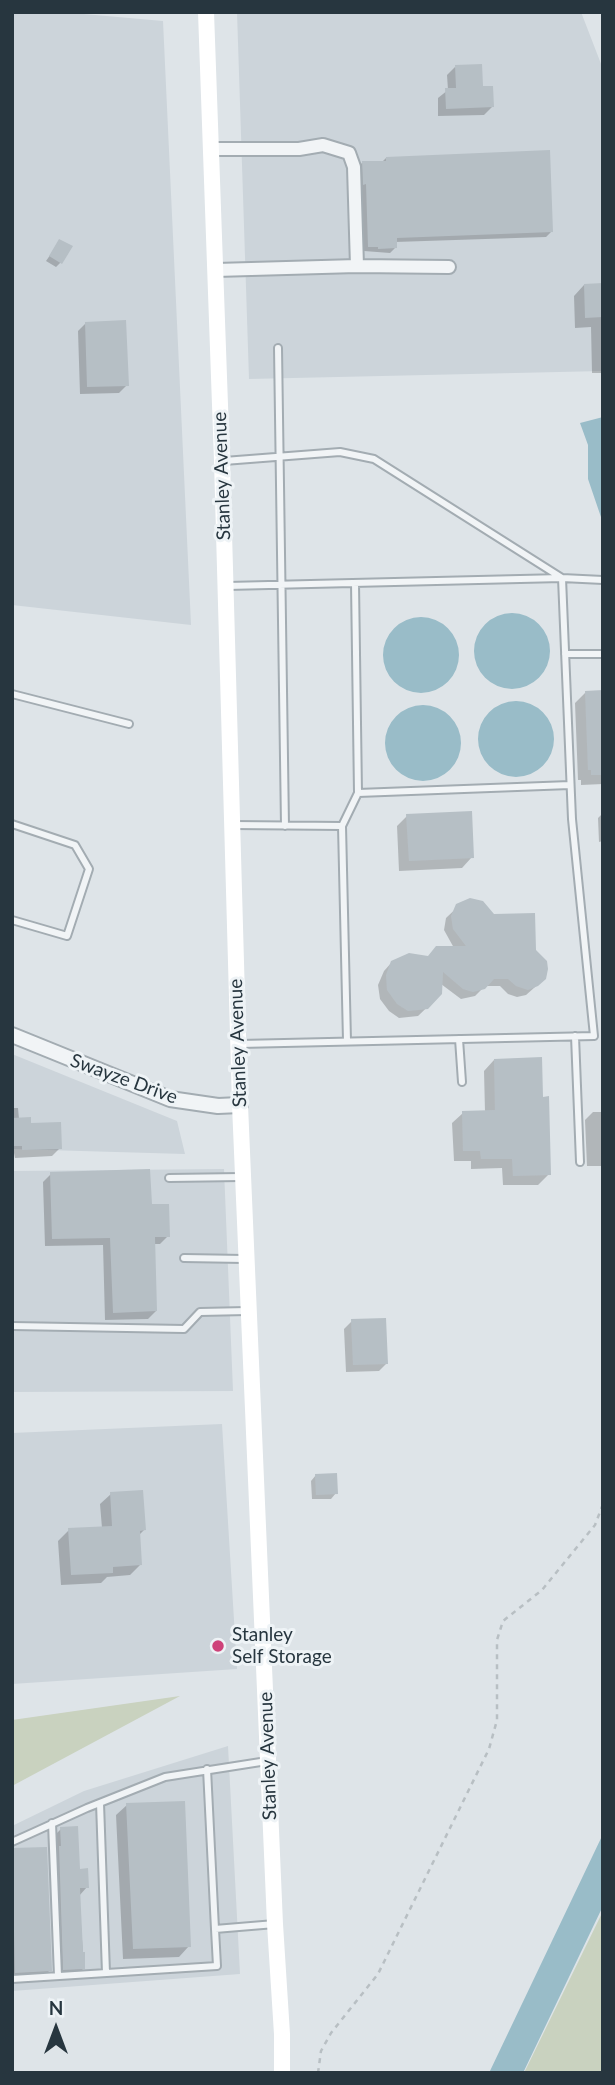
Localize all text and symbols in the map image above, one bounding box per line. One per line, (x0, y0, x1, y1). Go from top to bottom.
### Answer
street label: Stanley Avenue (208, 411, 236, 541)
street label: Stanley Avenue (224, 978, 252, 1108)
street label: Swayze Drive (67, 1049, 181, 1109)
place label: Stanley Self Storage (232, 1624, 332, 1668)
marker: Stanley Self Storage (210, 1638, 226, 1654)
street label: Stanley Avenue (254, 1691, 282, 1821)
north arrow (21, 1994, 91, 2064)
text: N (49, 1996, 63, 2019)

